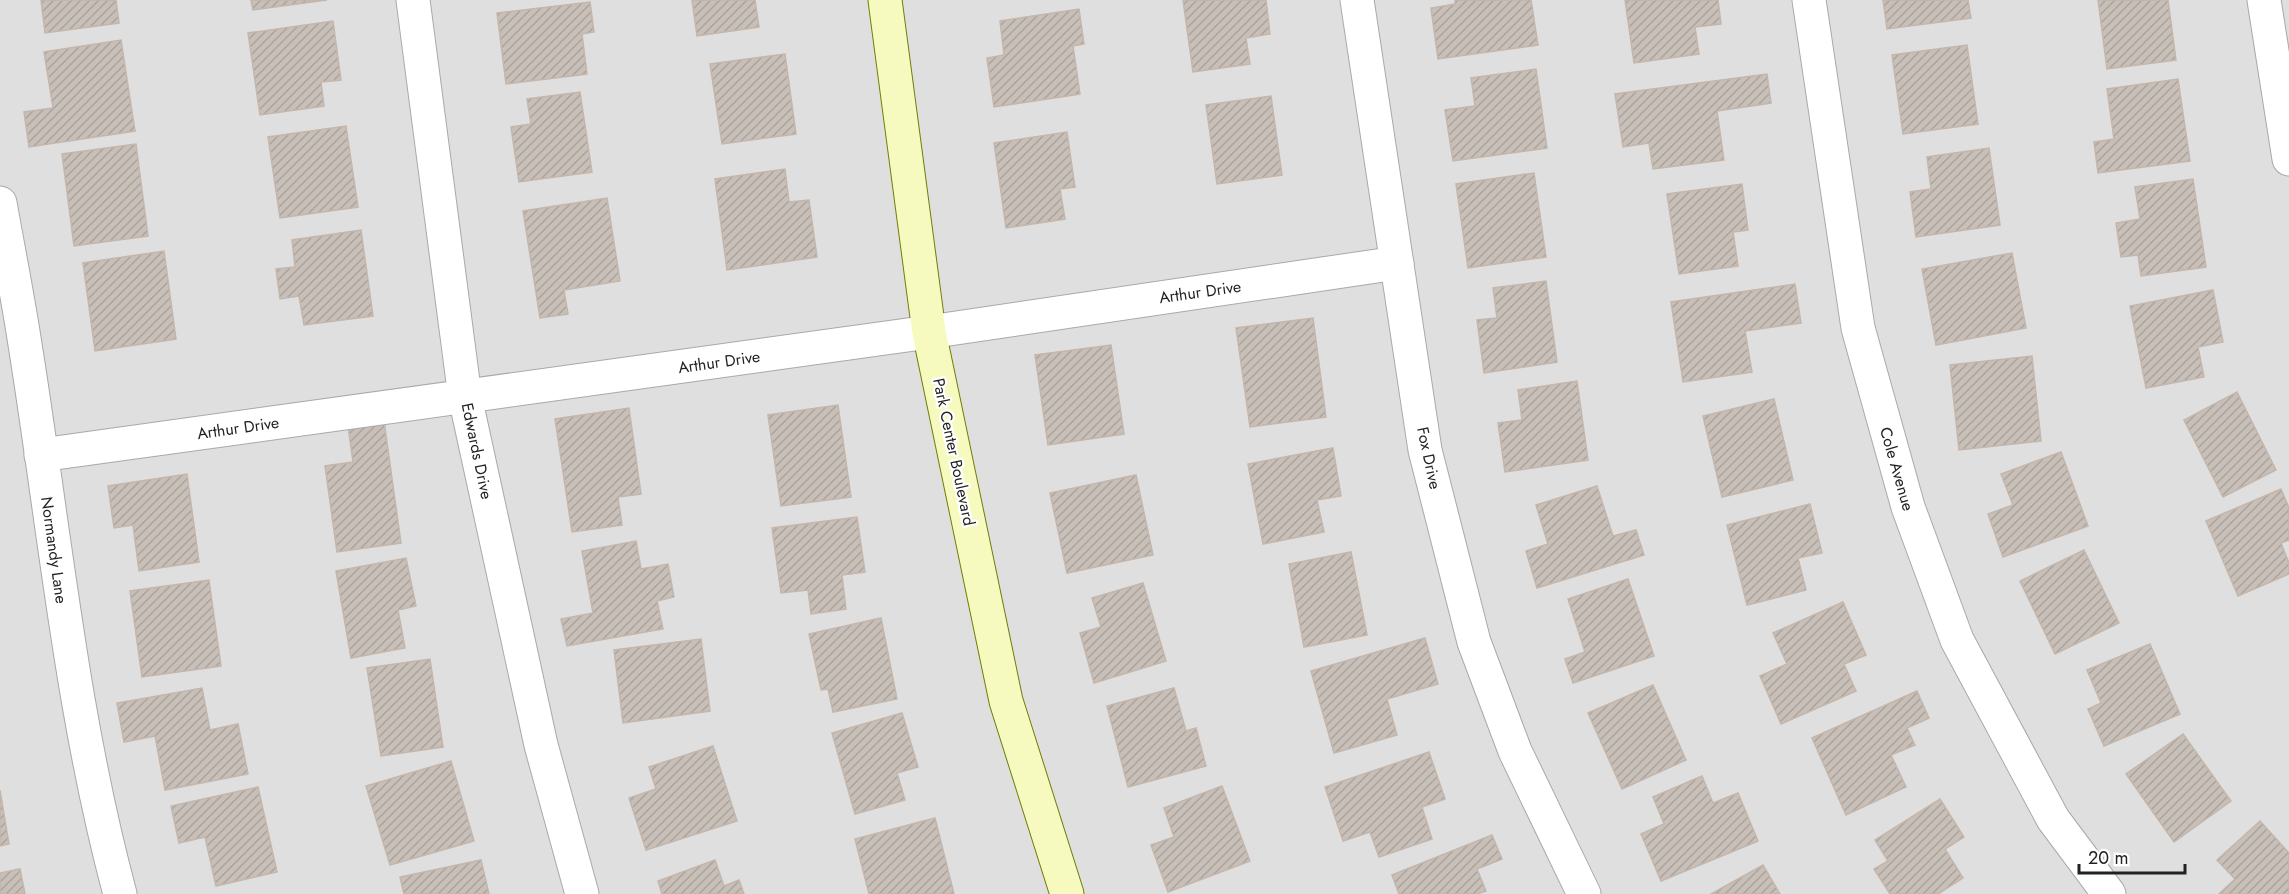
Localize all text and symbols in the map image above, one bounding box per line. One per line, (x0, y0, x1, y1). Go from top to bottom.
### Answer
street label: Arthur Drive (1158, 275, 1242, 309)
street label: Arthur Drive (677, 345, 761, 379)
street label: Park Center Boulevard (927, 376, 981, 528)
street label: Edwards Drive (456, 401, 498, 501)
street label: Arthur Drive (196, 411, 280, 445)
street label: Cole Avenue (1874, 424, 1920, 514)
street label: Fox Drive (1411, 425, 1447, 491)
street label: Normandy Lane (35, 495, 73, 605)
scale bar (2079, 837, 2186, 875)
text: 20 m (2088, 845, 2128, 871)

